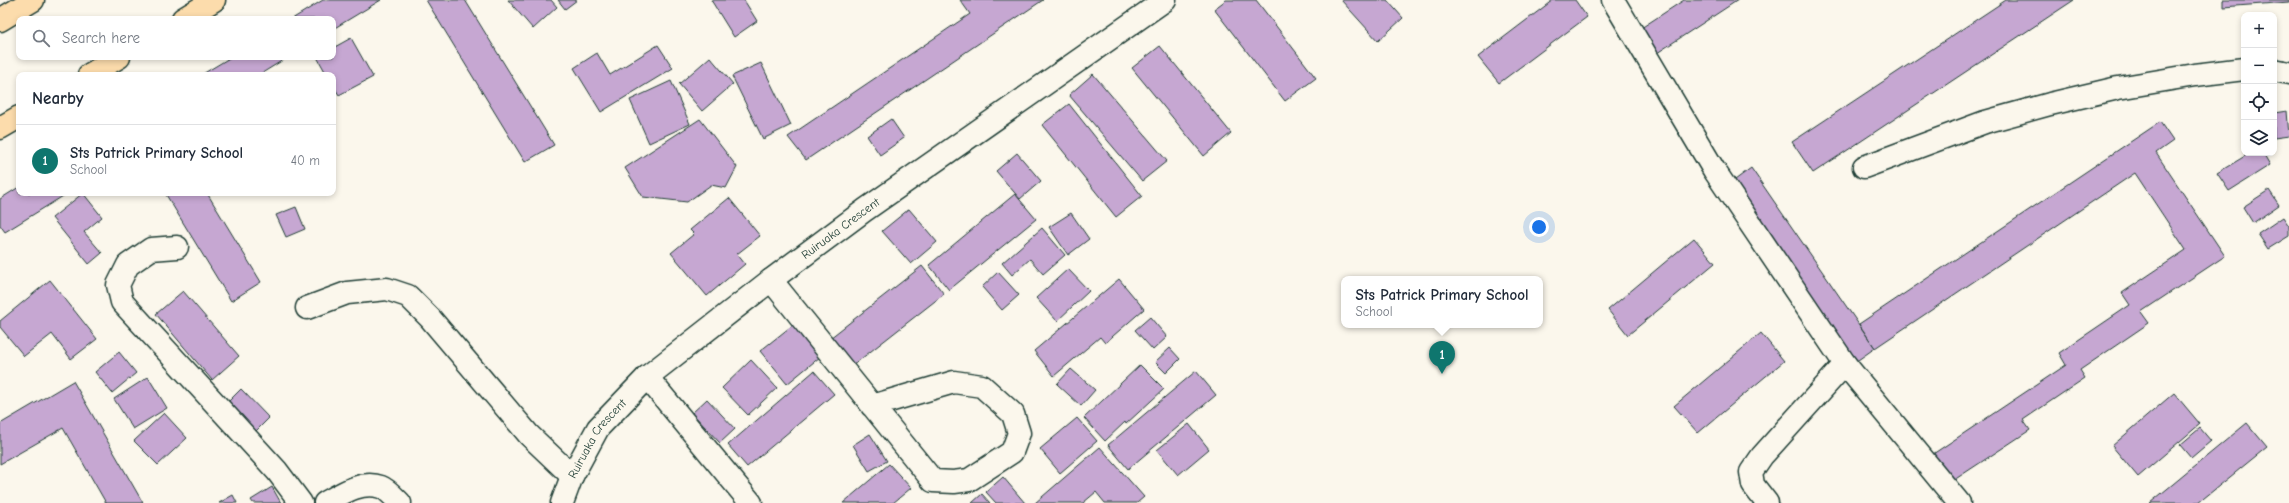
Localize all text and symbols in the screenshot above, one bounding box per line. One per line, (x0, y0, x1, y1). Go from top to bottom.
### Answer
map controls (2241, 12, 2277, 156)
button: + (2241, 12, 2277, 48)
search box (16, 16, 336, 60)
icon: search (30, 27, 52, 49)
text: Search here (62, 29, 140, 47)
button: − (2241, 48, 2277, 84)
button: locate (2241, 84, 2277, 120)
text: Nearby (32, 89, 83, 108)
button: layers (2241, 120, 2277, 156)
text: Sts Patrick Primary School (70, 144, 243, 162)
text: 1 (42, 153, 48, 168)
text: 40 m (291, 153, 320, 168)
text: School (70, 162, 107, 177)
street label: Ruiruaka Crescent (799, 195, 883, 262)
your location (1529, 217, 1549, 237)
popup (1341, 276, 1543, 328)
text: Sts Patrick Primary School (1355, 286, 1529, 304)
text: School (1355, 304, 1392, 319)
pin: 1 (1429, 341, 1455, 374)
street label: Ruiruaka Crescent (565, 396, 629, 481)

